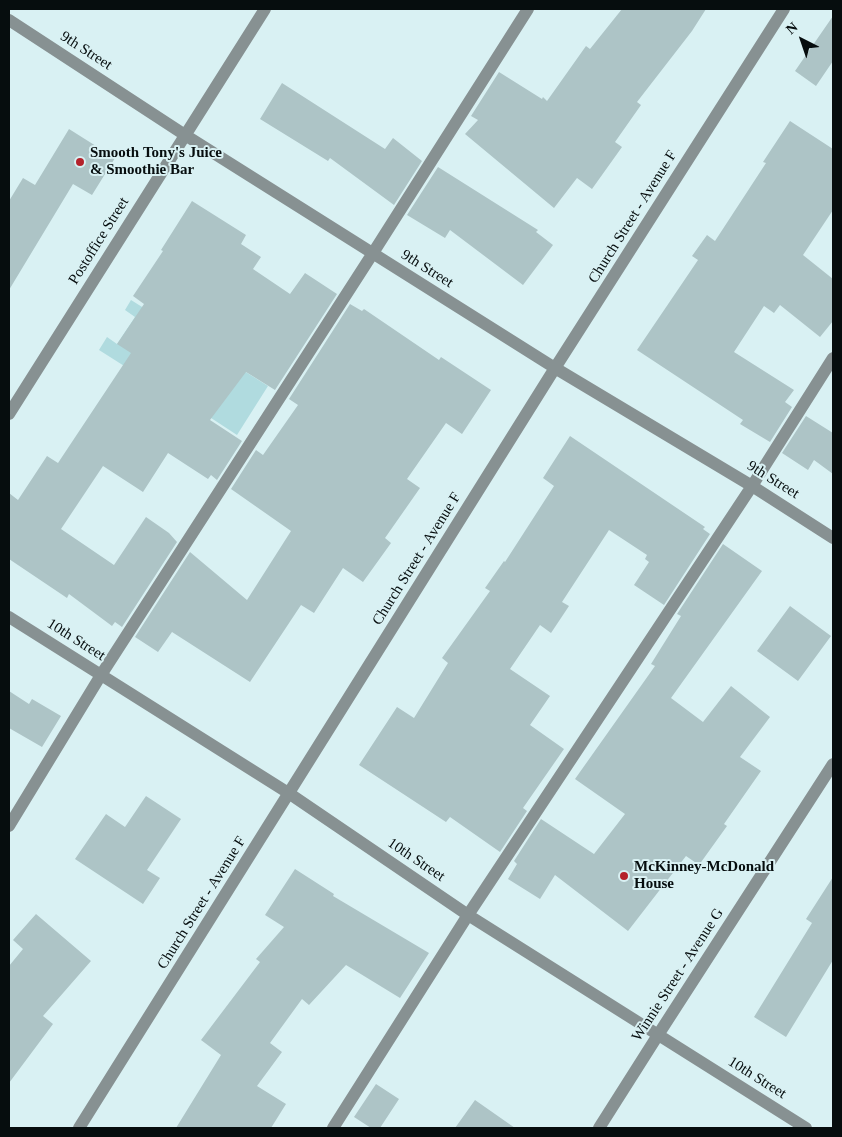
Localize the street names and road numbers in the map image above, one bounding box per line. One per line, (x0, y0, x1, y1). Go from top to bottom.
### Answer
street label: 9th Street (57, 28, 115, 74)
street label: Church Street - Avenue F (585, 147, 681, 287)
street label: Postoffice Street (65, 194, 133, 288)
street label: 9th Street (398, 246, 456, 292)
street label: 9th Street (744, 457, 802, 503)
street label: Church Street - Avenue F (369, 489, 465, 629)
street label: 10th Street (43, 615, 109, 665)
street label: Church Street - Avenue F (154, 833, 250, 973)
street label: 10th Street (384, 834, 448, 886)
street label: Winnie Street - Avenue G (628, 905, 728, 1045)
street label: 10th Street (724, 1053, 790, 1103)

